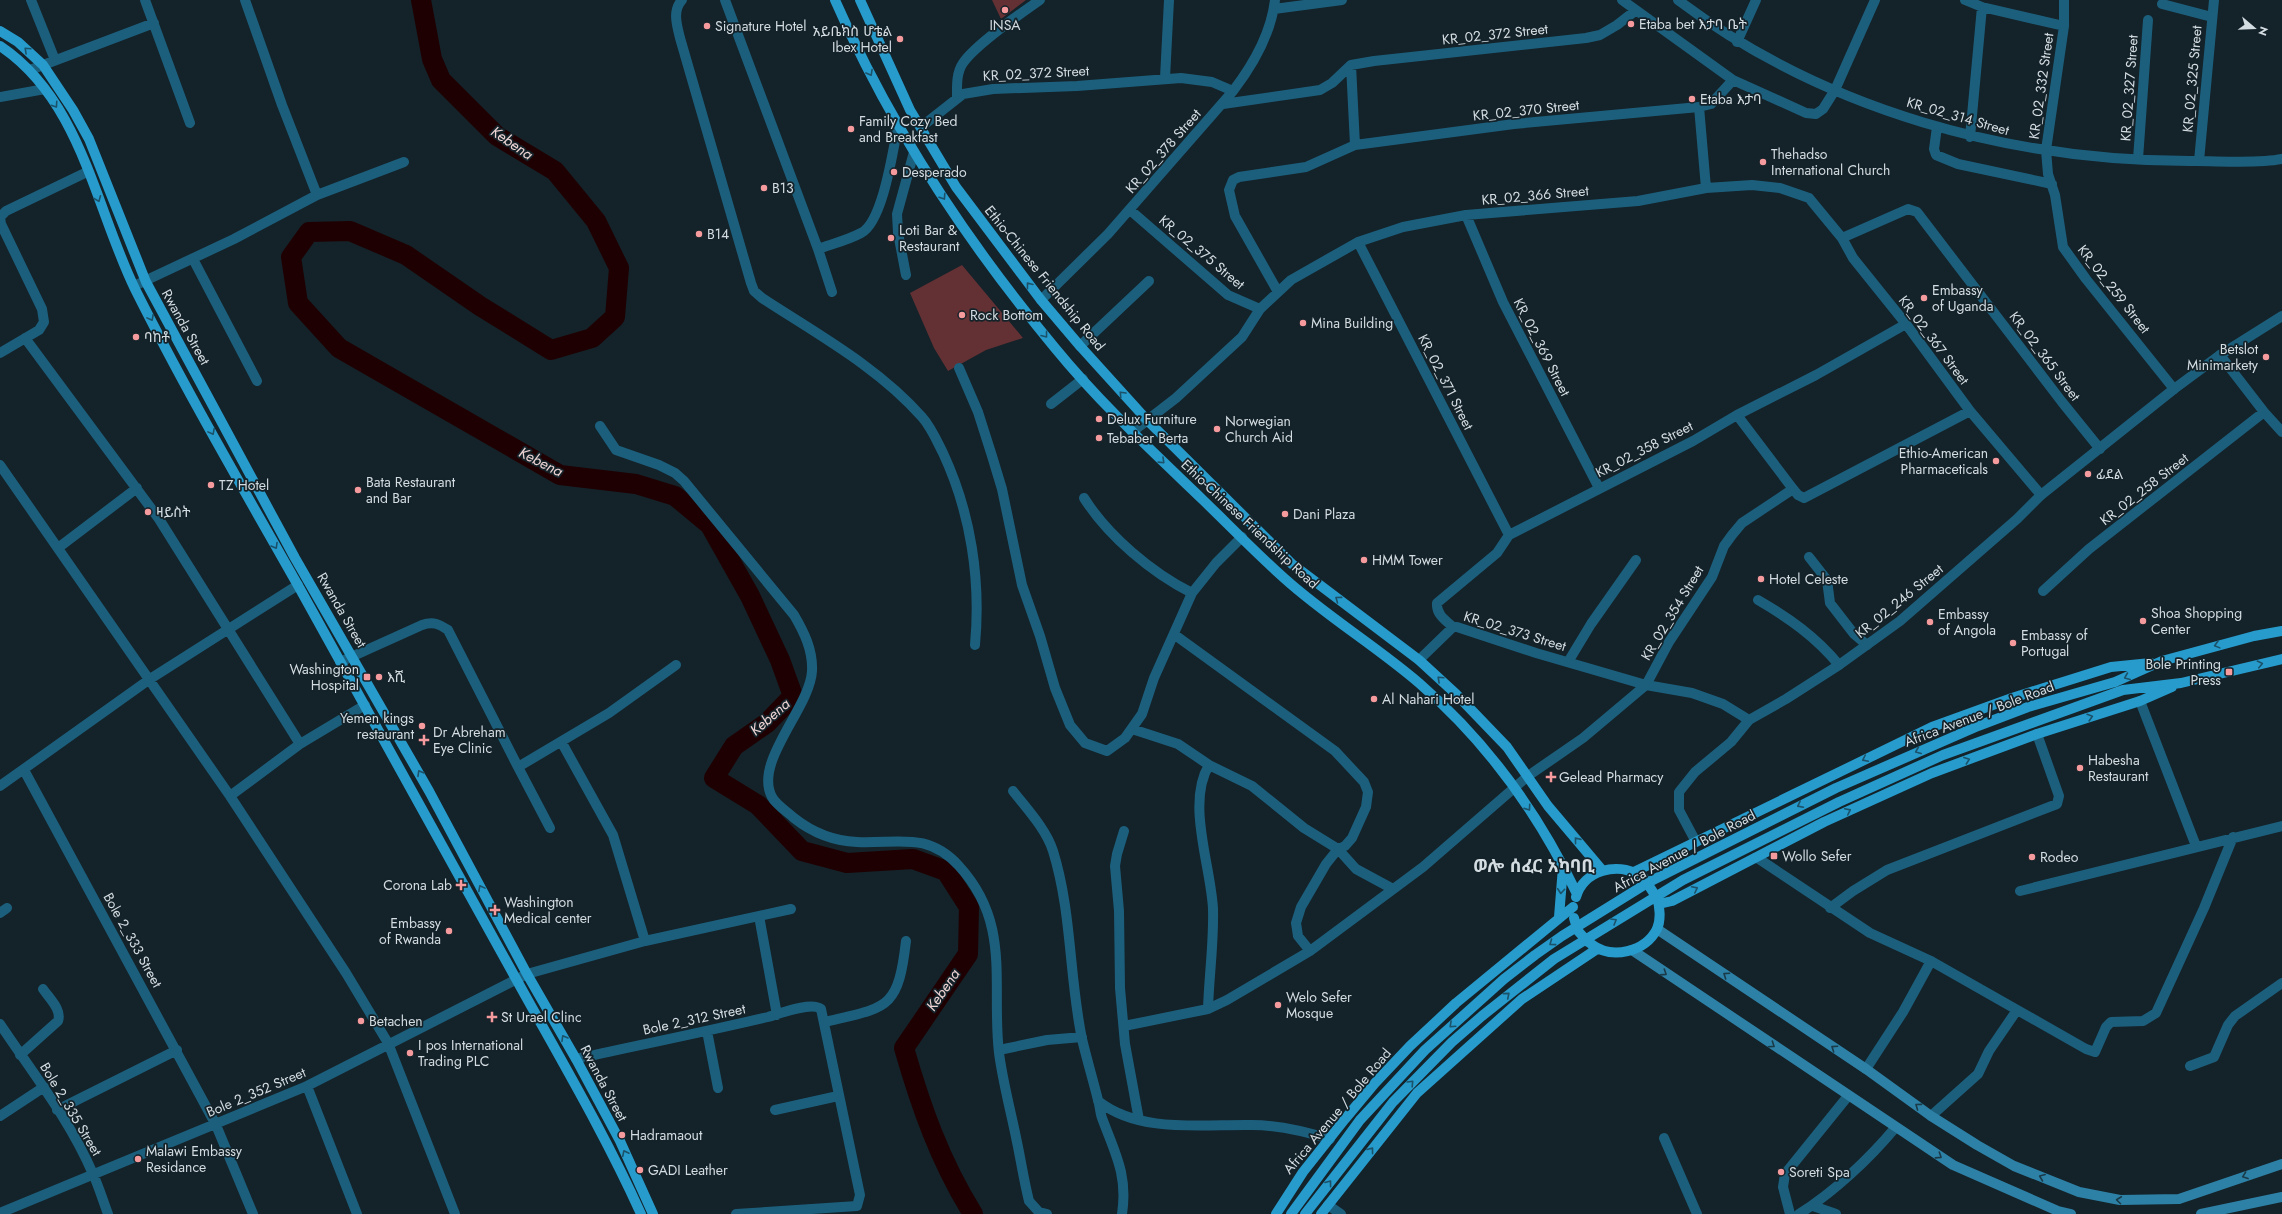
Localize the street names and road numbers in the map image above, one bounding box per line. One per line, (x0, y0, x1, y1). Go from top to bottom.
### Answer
street label: KR_02_372 Street (1441, 18, 1550, 50)
street label: KR_02_325 Street (2177, 24, 2207, 133)
street label: KR_02_332 Street (2024, 31, 2058, 140)
street label: KR_02_327 Street (2115, 33, 2143, 142)
street label: KR_02_372 Street (982, 60, 1090, 86)
street label: KR_02_314 Street (1904, 92, 2012, 140)
street label: KR_02_370 Street (1472, 94, 1581, 126)
street label: KR_02_378 Street (1121, 104, 1206, 198)
street label: KR_02_366 Street (1481, 180, 1590, 210)
street label: Ethio-Chinese Friendship Road (980, 201, 1110, 355)
street label: KR_02_375 Street (1155, 210, 1250, 294)
street label: KR_02_259 Street (2073, 240, 2155, 338)
street label: Rwanda Street (157, 286, 215, 369)
street label: KR_02_367 Street (1894, 291, 1975, 389)
street label: KR_02_369 Street (1509, 295, 1576, 400)
street label: KR_02_365 Street (2005, 307, 2086, 405)
street label: KR_02_371 Street (1413, 331, 1479, 434)
street label: KR_02_358 Street (1592, 416, 1697, 482)
street label: KR_02_258 Street (2096, 448, 2193, 530)
street label: Ethio-Chinese Friendship Road (1177, 455, 1323, 593)
street label: KR_02_246 Street (1851, 559, 1948, 643)
street label: KR_02_354 Street (1636, 561, 1709, 664)
street label: Rwanda Street (312, 569, 372, 652)
street label: KR_02_373 Street (1461, 606, 1569, 656)
street label: Africa Avenue / Bole Road (1901, 676, 2057, 752)
street label: Africa Avenue / Bole Road (1609, 805, 1759, 897)
street label: Bole 2_333 Street (99, 889, 168, 992)
street label: Bole 2_312 Street (641, 998, 748, 1040)
street label: Rwanda Street (576, 1041, 633, 1125)
street label: Africa Avenue / Bole Road (1278, 1044, 1396, 1178)
street label: Bole 2_335 Street (35, 1058, 107, 1160)
street label: Bole 2_352 Street (203, 1062, 309, 1122)

